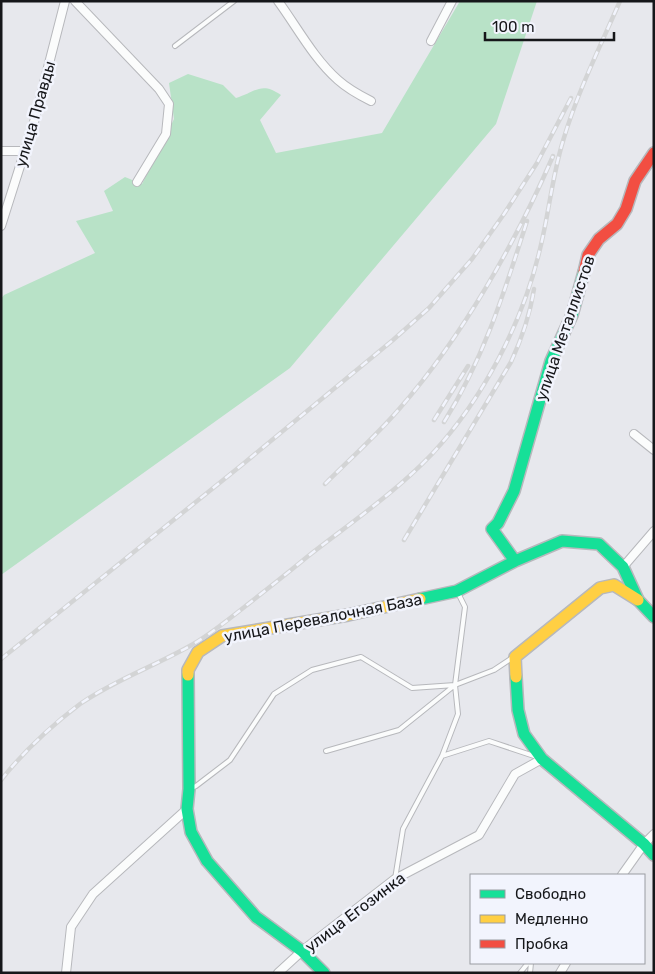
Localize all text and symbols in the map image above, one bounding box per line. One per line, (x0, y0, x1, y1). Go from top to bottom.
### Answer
scale bar (485, 10, 614, 42)
text: 100 m (492, 18, 534, 36)
street label: улица Правды (11, 59, 59, 169)
street label: улица Металлистов (531, 253, 599, 403)
street label: улица Перевалочная База (222, 589, 424, 647)
street label: улица Егозинка (301, 868, 409, 956)
legend (470, 874, 645, 964)
text: Свободно (515, 885, 586, 903)
text: Медленно (515, 910, 588, 928)
text: Пробка (515, 935, 568, 953)

